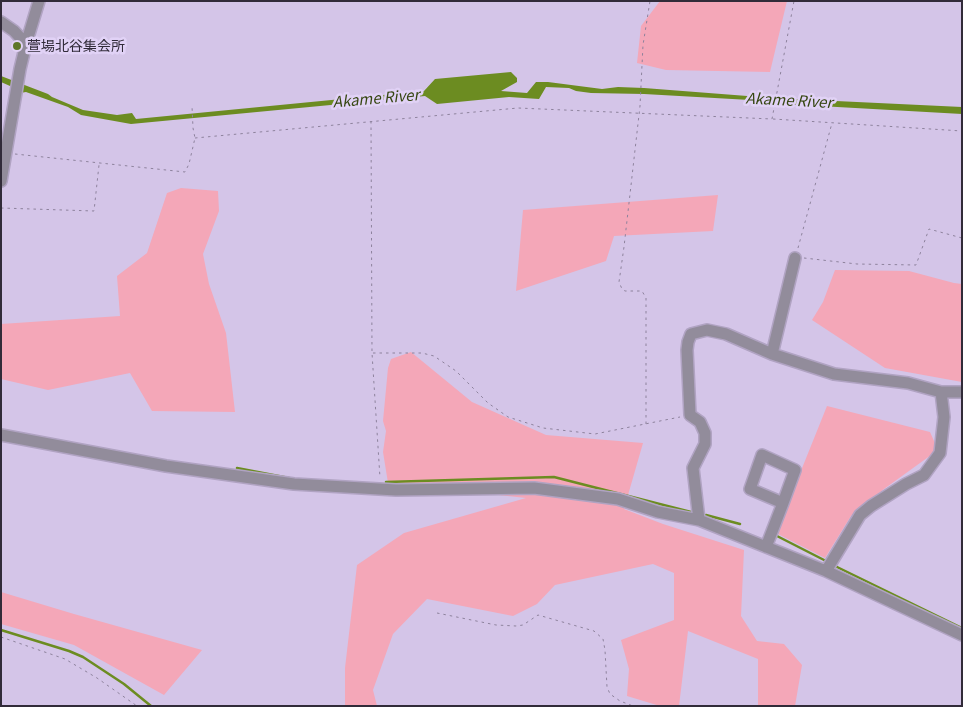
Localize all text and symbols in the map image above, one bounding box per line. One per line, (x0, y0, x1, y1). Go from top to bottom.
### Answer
place label: 萱場北谷集会所 (27, 38, 125, 54)
marker: 萱場北谷集会所 (11, 40, 23, 52)
water label: Akame River (332, 85, 420, 111)
water label: Akame River (745, 89, 833, 111)

